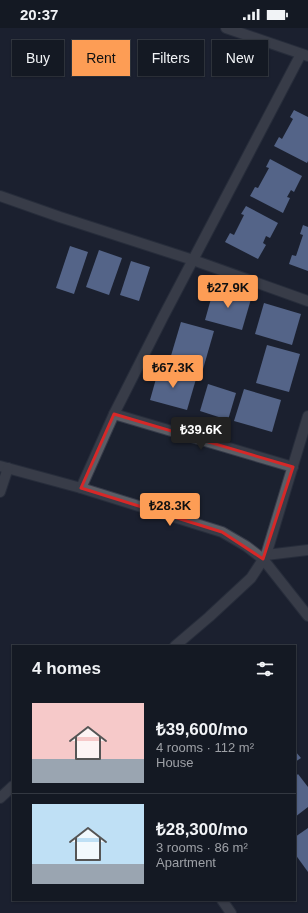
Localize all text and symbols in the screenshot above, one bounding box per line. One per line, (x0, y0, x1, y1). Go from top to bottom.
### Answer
text: 20:37 (20, 6, 58, 23)
chip: Buy (12, 40, 64, 76)
chip: Rent (72, 40, 130, 76)
chip: Filters (138, 40, 204, 76)
chip: New (212, 40, 268, 76)
pin: ₺27.9K (195, 275, 261, 309)
text: ₺27.9K (207, 280, 249, 295)
pin: ₺67.3K (140, 355, 206, 389)
text: ₺67.3K (152, 360, 194, 375)
pin: ₺39.6K (168, 417, 234, 451)
text: ₺39.6K (180, 422, 222, 437)
pin: ₺28.3K (137, 493, 203, 527)
text: ₺28.3K (149, 498, 191, 513)
icon: filters (254, 658, 276, 680)
text: 4 homes (32, 659, 101, 678)
icon: home (64, 719, 112, 767)
text: ₺39,600/mo (156, 720, 248, 739)
text: 4 rooms · 112 m² (156, 740, 254, 755)
text: House (156, 755, 194, 770)
icon: home (64, 820, 112, 868)
text: ₺28,300/mo (156, 820, 248, 839)
text: 3 rooms · 86 m² (156, 840, 248, 855)
text: Apartment (156, 855, 216, 870)

